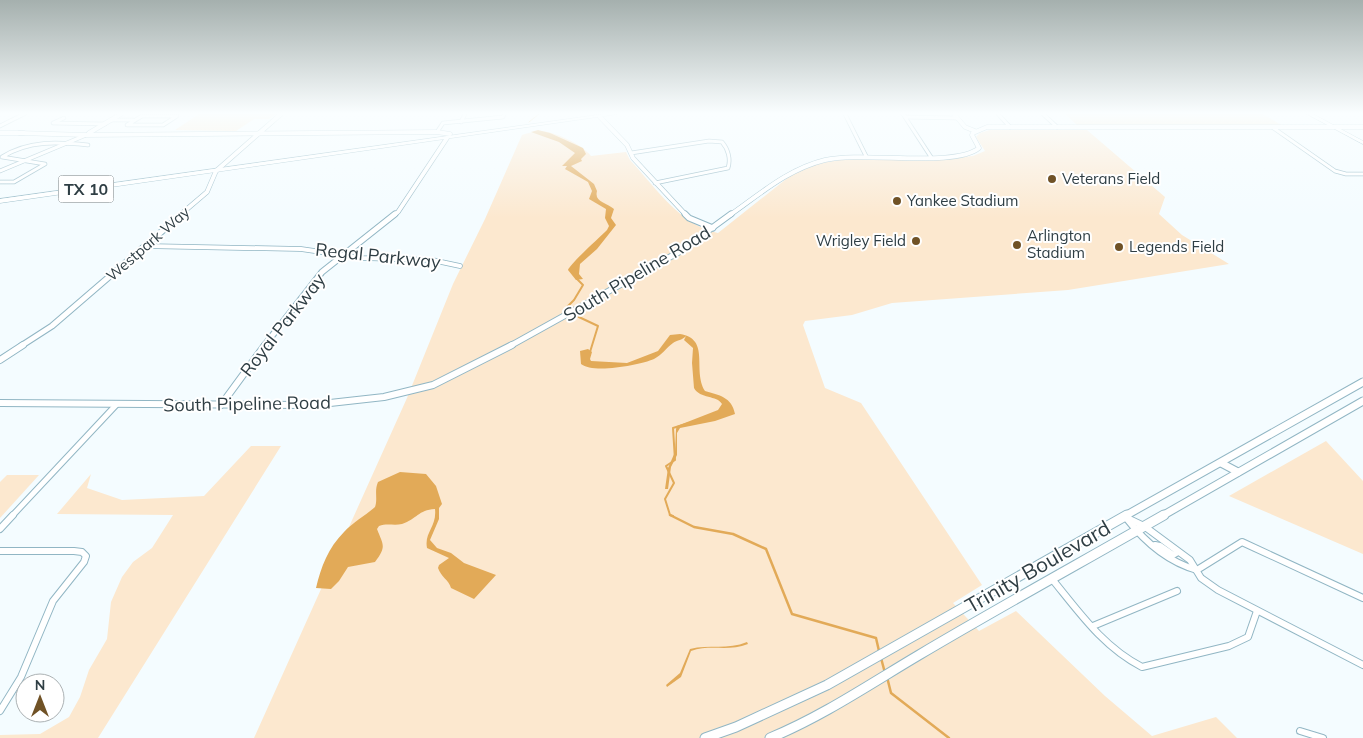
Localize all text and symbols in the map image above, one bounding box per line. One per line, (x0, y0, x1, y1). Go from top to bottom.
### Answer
place label: Veterans Field (1062, 169, 1160, 188)
marker: Veterans Field (1046, 173, 1058, 185)
road number: TX 10 (58, 175, 114, 202)
place label: Yankee Stadium (906, 191, 1018, 210)
marker: Yankee Stadium (891, 195, 903, 207)
street label: Westpark Way (102, 202, 193, 285)
street label: South Pipeline Road (559, 221, 715, 327)
place label: Arlington Stadium (1027, 226, 1091, 262)
place label: Wrigley Field (816, 231, 906, 250)
marker: Wrigley Field (910, 235, 922, 247)
street label: Regal Parkway (314, 237, 442, 274)
place label: Legends Field (1129, 237, 1224, 256)
marker: Arlington Stadium (1011, 239, 1023, 251)
marker: Legends Field (1113, 241, 1125, 253)
street label: Royal Parkway (235, 268, 330, 381)
street label: South Pipeline Road (163, 391, 331, 416)
street label: Trinity Boulevard (960, 514, 1115, 618)
north arrow (15, 673, 65, 723)
text: N (35, 676, 45, 694)

